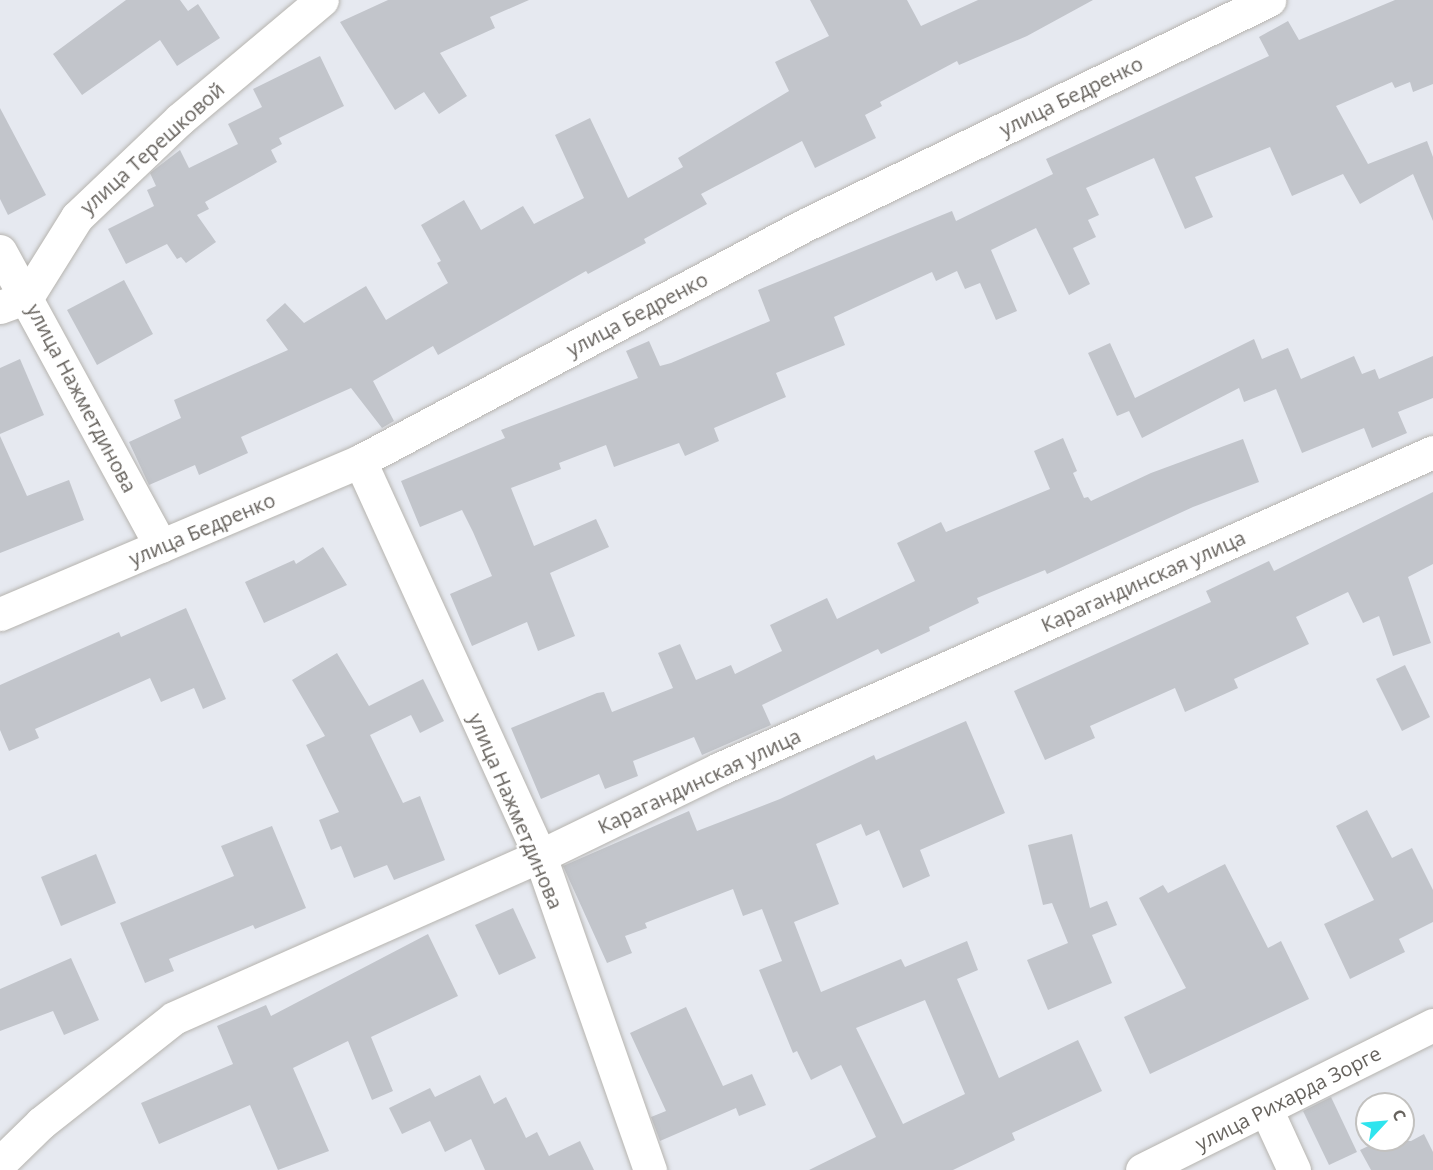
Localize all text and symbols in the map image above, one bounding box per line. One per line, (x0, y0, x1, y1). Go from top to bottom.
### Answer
street label: улица Бедренко (995, 51, 1147, 141)
street label: улица Терешковой (75, 77, 229, 219)
street label: улица Бедренко (562, 267, 712, 361)
street label: улица Нажметдинова (22, 299, 142, 497)
street label: улица Бедренко (125, 487, 279, 571)
street label: Карагандинская улица (1037, 525, 1249, 637)
street label: улица Нажметдинова (464, 709, 568, 913)
street label: Карагандинская улица (594, 723, 804, 839)
street label: улица Рихарда Зорге (1191, 1041, 1385, 1155)
north arrow (1355, 1092, 1415, 1152)
text: С (1387, 1106, 1412, 1124)

